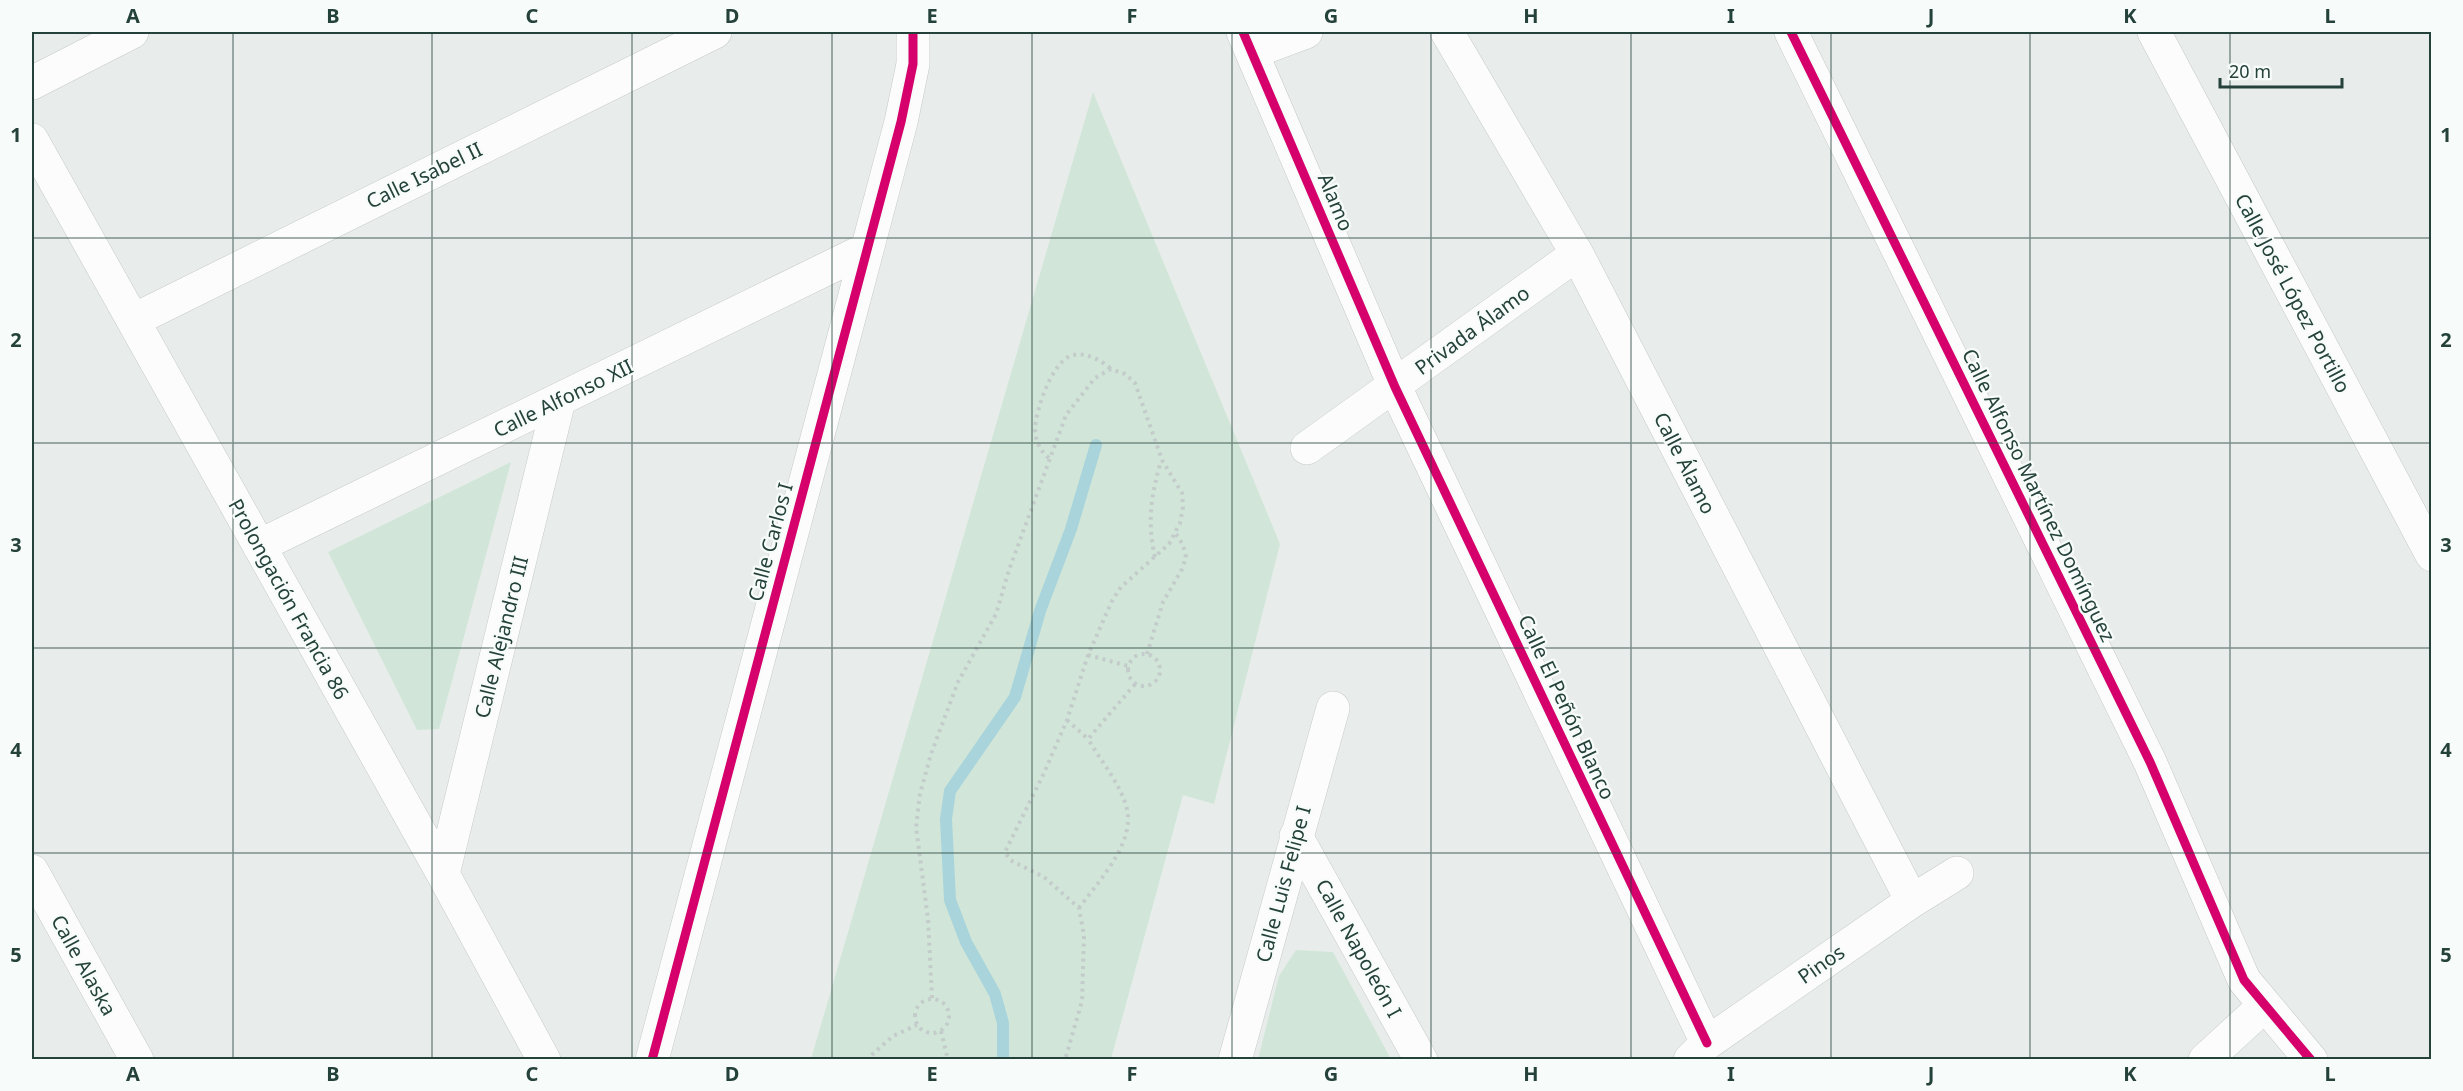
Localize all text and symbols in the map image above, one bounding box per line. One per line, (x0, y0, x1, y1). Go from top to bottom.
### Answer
text: A (126, 2, 140, 29)
text: B (326, 2, 340, 29)
text: C (526, 2, 539, 29)
text: D (725, 2, 739, 29)
text: E (926, 2, 938, 29)
text: F (1127, 2, 1137, 29)
text: G (1324, 2, 1338, 29)
text: H (1523, 2, 1539, 29)
text: I (1727, 2, 1735, 29)
text: J (1926, 2, 1934, 29)
text: K (2123, 2, 2137, 29)
text: L (2324, 2, 2336, 29)
scale bar (2220, 51, 2342, 89)
text: 20 m (2229, 59, 2271, 83)
text: 1 (10, 121, 22, 148)
text: 1 (2440, 121, 2452, 148)
street label: Calle Isabel II (362, 135, 486, 215)
street label: Alamo (1312, 169, 1360, 235)
street label: Calle José López Portillo (2229, 189, 2357, 397)
street label: Privada Álamo (1409, 279, 1535, 381)
text: 2 (10, 326, 22, 353)
text: 2 (2440, 326, 2452, 353)
street label: Calle Alfonso Martínez Domínguez (1956, 344, 2122, 646)
street label: Calle Alfonso XII (489, 353, 637, 443)
street label: Calle Álamo (1648, 408, 1722, 518)
street label: Calle Carlos I (741, 480, 799, 604)
street label: Prolongación Francia 86 (223, 494, 355, 704)
text: 3 (10, 531, 22, 558)
text: 3 (2440, 531, 2452, 558)
street label: Calle Alejandro III (468, 553, 534, 721)
street label: Calle El Peñón Blanco (1512, 610, 1622, 804)
text: 4 (10, 736, 22, 763)
text: 4 (2440, 736, 2452, 763)
street label: Calle Luis Felipe I (1249, 803, 1317, 965)
street label: Calle Napoleón I (1310, 874, 1408, 1022)
street label: Calle Alaska (45, 910, 123, 1020)
street label: Pinos (1792, 938, 1850, 990)
text: 5 (10, 941, 22, 968)
text: 5 (2440, 941, 2452, 968)
text: A (126, 1060, 140, 1087)
text: B (326, 1060, 340, 1087)
text: C (526, 1060, 539, 1087)
text: D (725, 1060, 739, 1087)
text: E (926, 1060, 938, 1087)
text: F (1127, 1060, 1137, 1087)
text: G (1324, 1060, 1338, 1087)
text: H (1523, 1060, 1539, 1087)
text: I (1727, 1060, 1735, 1087)
text: J (1926, 1060, 1934, 1087)
text: K (2123, 1060, 2137, 1087)
text: L (2324, 1060, 2336, 1087)

